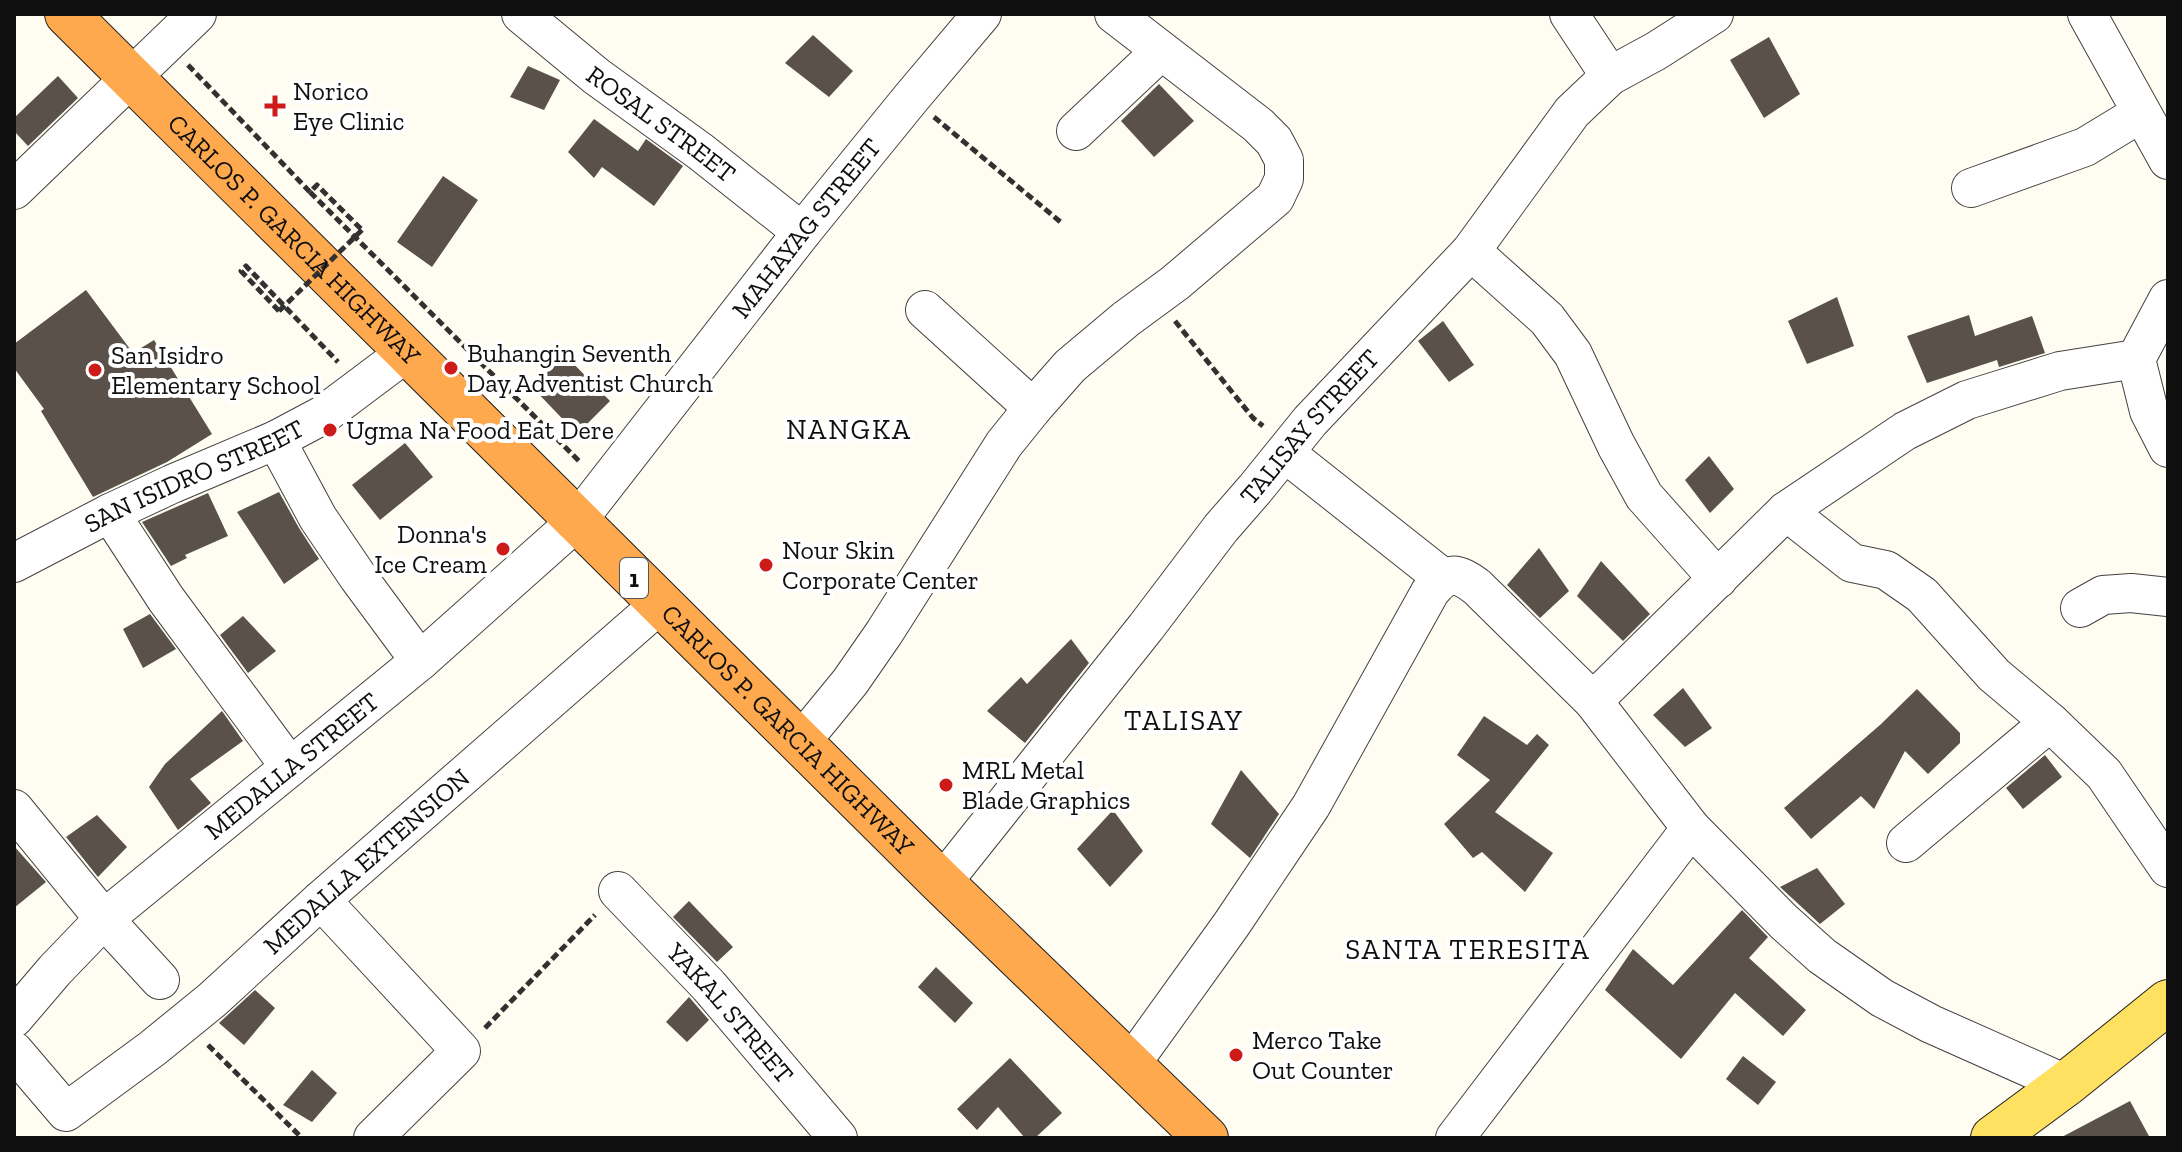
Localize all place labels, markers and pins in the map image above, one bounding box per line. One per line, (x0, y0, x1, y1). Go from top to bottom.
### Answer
place label: Norico Eye Clinic (293, 75, 405, 137)
marker: Norico Eye Clinic (264, 95, 286, 117)
place label: Buhangin Seventh Day Adventist Church (467, 337, 713, 399)
place label: San Isidro Elementary School (111, 339, 321, 401)
marker: Buhangin Seventh Day Adventist Church (442, 359, 460, 377)
marker: San Isidro Elementary School (86, 361, 104, 379)
place label: Ugma Na Food Eat Dere (346, 414, 614, 446)
marker: Ugma Na Food Eat Dere (321, 421, 339, 439)
place label: Donna's Ice Cream (374, 518, 488, 580)
place label: Nour Skin Corporate Center (782, 534, 979, 596)
marker: Donna's Ice Cream (494, 540, 512, 558)
marker: Nour Skin Corporate Center (757, 556, 775, 574)
place label: MRL Metal Blade Graphics (962, 754, 1130, 816)
marker: MRL Metal Blade Graphics (937, 776, 955, 794)
place label: Merco Take Out Counter (1252, 1024, 1394, 1086)
marker: Merco Take Out Counter (1227, 1046, 1245, 1064)

